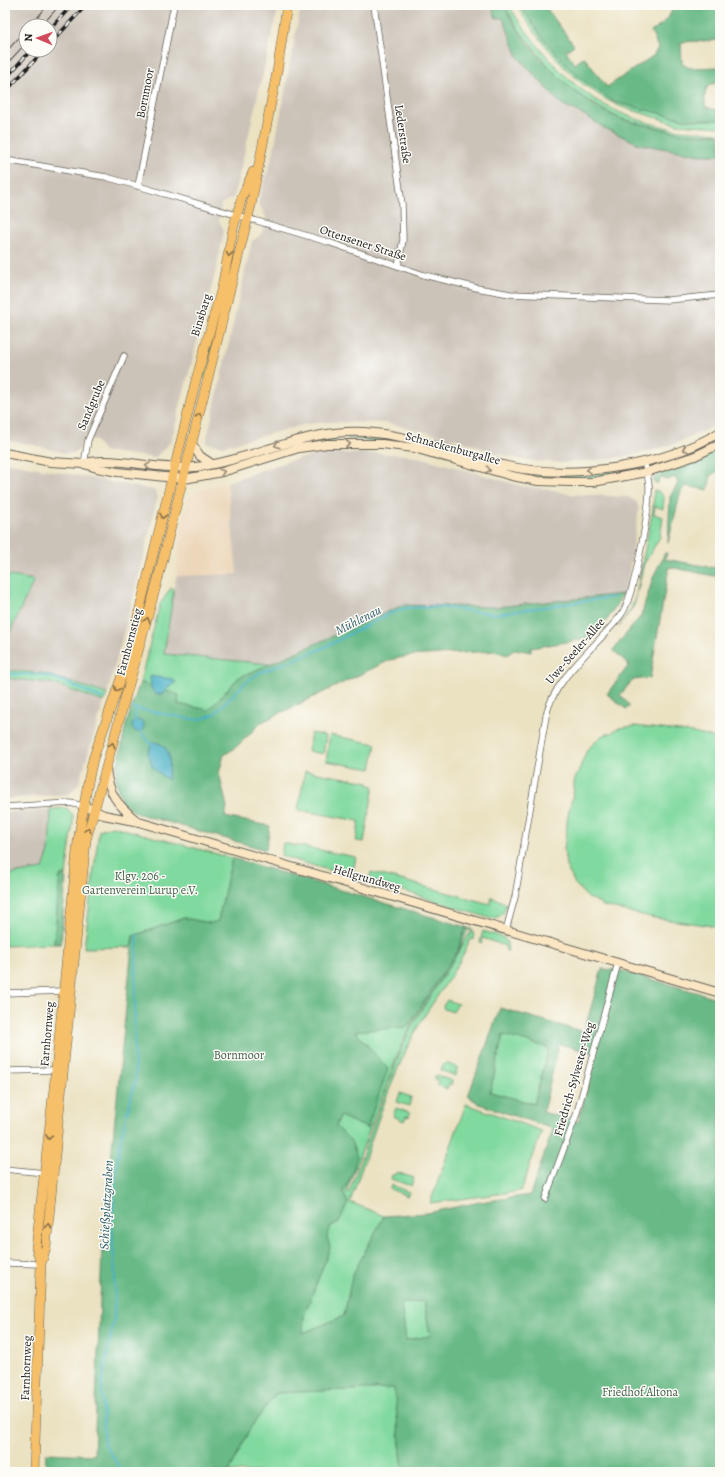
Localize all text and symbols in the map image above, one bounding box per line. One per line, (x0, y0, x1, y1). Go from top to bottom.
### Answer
north arrow (18, 18, 58, 58)
text: N (21, 33, 36, 42)
street label: Bornmoor (132, 66, 158, 119)
street label: Lederstraße (391, 104, 415, 164)
street label: Ottensener Straße (318, 221, 408, 265)
one-way arrow (225, 251, 233, 257)
street label: Binsbarg (187, 292, 215, 338)
street label: Sandgrube (73, 377, 109, 433)
one-way arrow (195, 413, 203, 419)
street label: Schnackenburgallee (404, 428, 502, 468)
one-way arrow (345, 439, 351, 448)
one-way arrow (274, 440, 281, 449)
one-way arrow (681, 444, 689, 452)
one-way arrow (145, 462, 151, 471)
one-way arrow (485, 465, 492, 473)
one-way arrow (586, 465, 592, 474)
one-way arrow (218, 468, 225, 477)
one-way arrow (159, 513, 167, 520)
water label: Mühlenau (332, 601, 384, 639)
street label: Farnhornstieg (112, 606, 146, 678)
street label: Uwe-Seeler-Allee (542, 614, 608, 688)
one-way arrow (143, 617, 151, 624)
one-way arrow (114, 686, 122, 693)
one-way arrow (107, 742, 115, 749)
one-way arrow (84, 827, 92, 834)
street label: Hellgrundweg (331, 861, 403, 895)
park label: Klgv. 206 - Gartenverein Lurup e.V. (82, 868, 198, 898)
street label: Farnhornweg (36, 1001, 58, 1067)
street label: Friedrich-Sylvester-Weg (550, 1020, 598, 1138)
park label: Bornmoor (214, 1047, 265, 1063)
one-way arrow (45, 1134, 54, 1140)
water label: Schießplatzgraben (95, 1160, 117, 1250)
one-way arrow (43, 1223, 52, 1229)
street label: Farnhornweg (17, 1335, 35, 1401)
park label: Friedhof Altona (602, 1384, 679, 1400)

